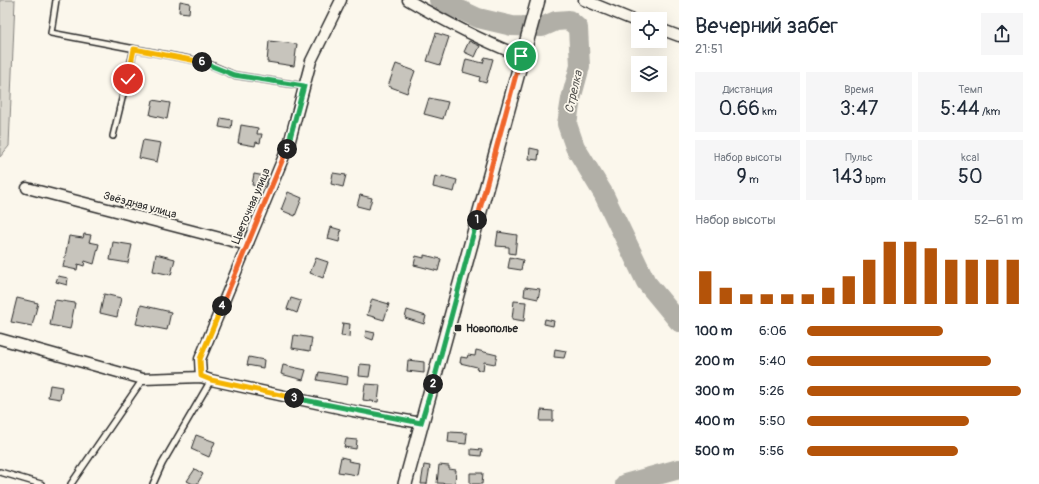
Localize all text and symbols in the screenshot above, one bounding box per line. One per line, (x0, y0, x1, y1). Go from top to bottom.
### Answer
map controls (631, 12, 667, 92)
button: locate (631, 12, 667, 48)
text: Вечерний забег (695, 12, 838, 40)
button: share (981, 13, 1023, 55)
pin (504, 39, 538, 73)
text: 21:51 (695, 41, 723, 57)
icon: arrive (510, 45, 532, 67)
pin: 6 (192, 52, 212, 72)
text: 6 (199, 55, 205, 68)
button: layers (631, 56, 667, 92)
pin (111, 62, 145, 96)
icon: check (117, 68, 139, 90)
water label: Стрелка (562, 68, 586, 115)
text: Дистанция (723, 83, 773, 96)
text: Время (844, 83, 874, 96)
text: Темп (958, 83, 983, 96)
text: 0.66 (719, 96, 760, 121)
text: 3:47 (840, 96, 878, 121)
text: 5:44 (940, 96, 980, 121)
text: km (760, 105, 777, 118)
text: /km (980, 105, 1000, 118)
pin: 5 (277, 139, 297, 159)
text: 5 (284, 142, 290, 155)
text: Набор высоты (714, 151, 782, 164)
text: Пульс (845, 151, 873, 164)
text: kcal (961, 151, 979, 164)
text: 9 (736, 164, 747, 189)
text: 143 (832, 164, 863, 189)
text: 50 (958, 164, 983, 189)
street label: Цветочная улица (229, 166, 273, 246)
text: m (747, 173, 759, 186)
text: bpm (863, 173, 886, 186)
street label: Звёздная улица (102, 189, 178, 221)
pin: 1 (467, 210, 487, 230)
text: Набор высоты (695, 212, 776, 228)
text: 52–61 m (974, 212, 1023, 228)
text: 1 (475, 213, 479, 226)
pin: 4 (212, 296, 232, 316)
text: 4 (219, 299, 225, 312)
place label: Новополье (466, 322, 519, 335)
marker: Новополье (453, 323, 463, 333)
text: 100 m (695, 323, 732, 339)
text: 6:06 (759, 323, 786, 339)
text: 200 m (695, 353, 734, 369)
text: 5:40 (759, 353, 786, 369)
pin: 2 (423, 374, 443, 394)
text: 2 (430, 377, 436, 390)
text: 300 m (695, 383, 734, 399)
text: 5:26 (759, 383, 784, 399)
pin: 3 (284, 388, 304, 408)
text: 3 (291, 391, 297, 404)
text: 400 m (695, 413, 735, 429)
text: 5:50 (759, 413, 785, 429)
text: 500 m (695, 443, 734, 459)
text: 5:56 (759, 443, 784, 459)

